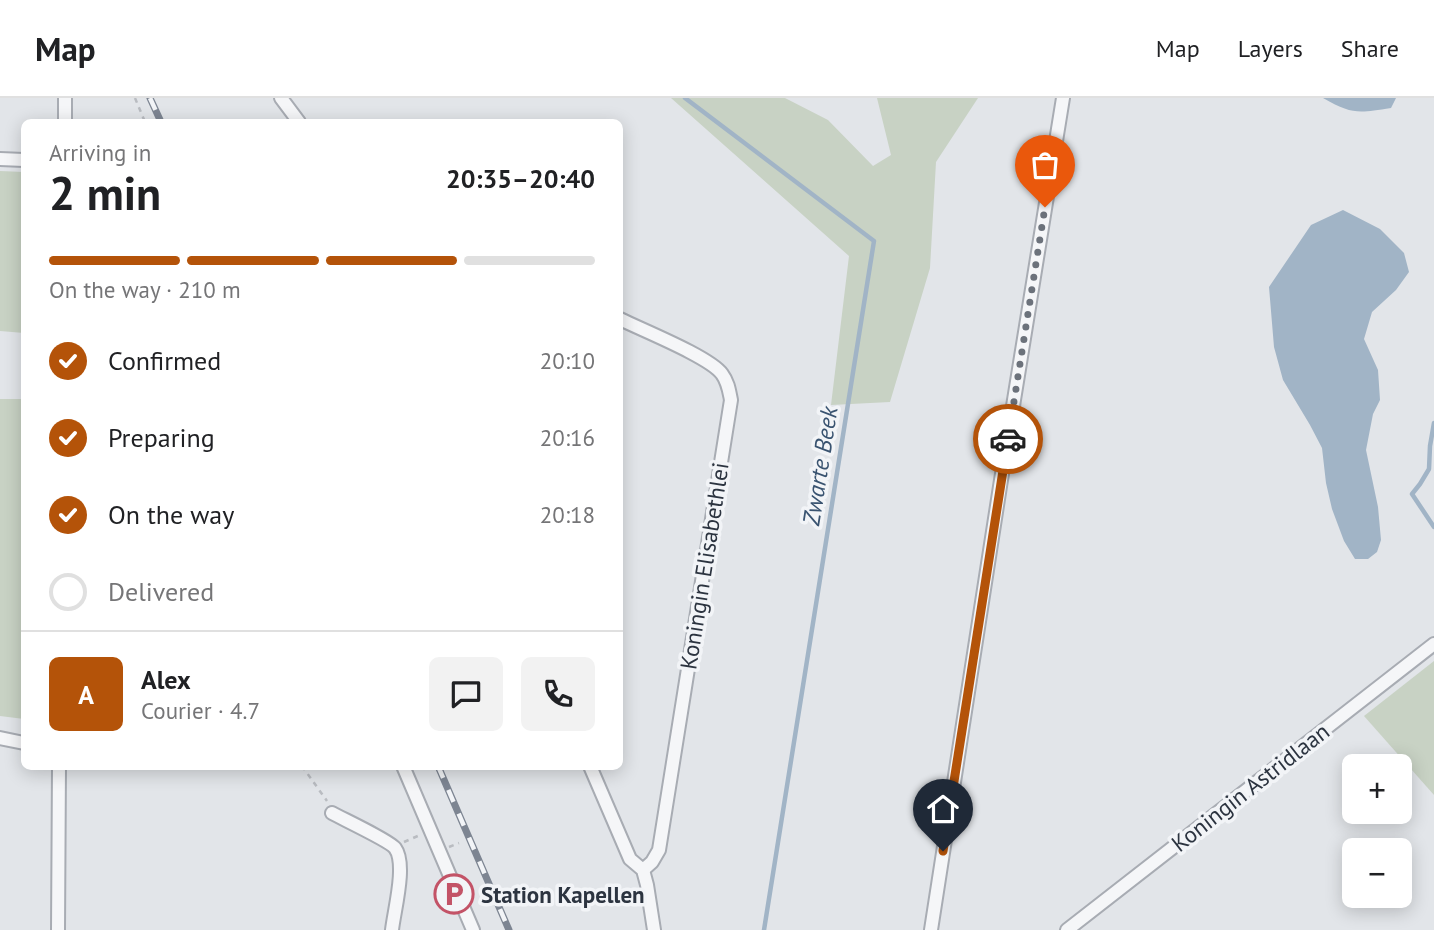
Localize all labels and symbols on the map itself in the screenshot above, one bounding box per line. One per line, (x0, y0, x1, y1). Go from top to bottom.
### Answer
pin (1015, 135, 1075, 207)
water label: Zwarte Beek (795, 403, 845, 529)
courier (973, 404, 1043, 474)
street label: Koningin Elisabethlei (673, 460, 735, 672)
street label: Koningin Astridlaan (1165, 716, 1335, 858)
pin (913, 779, 973, 851)
parking icon: Station Kapellen (433, 873, 475, 915)
place label: Station Kapellen (481, 880, 645, 909)

